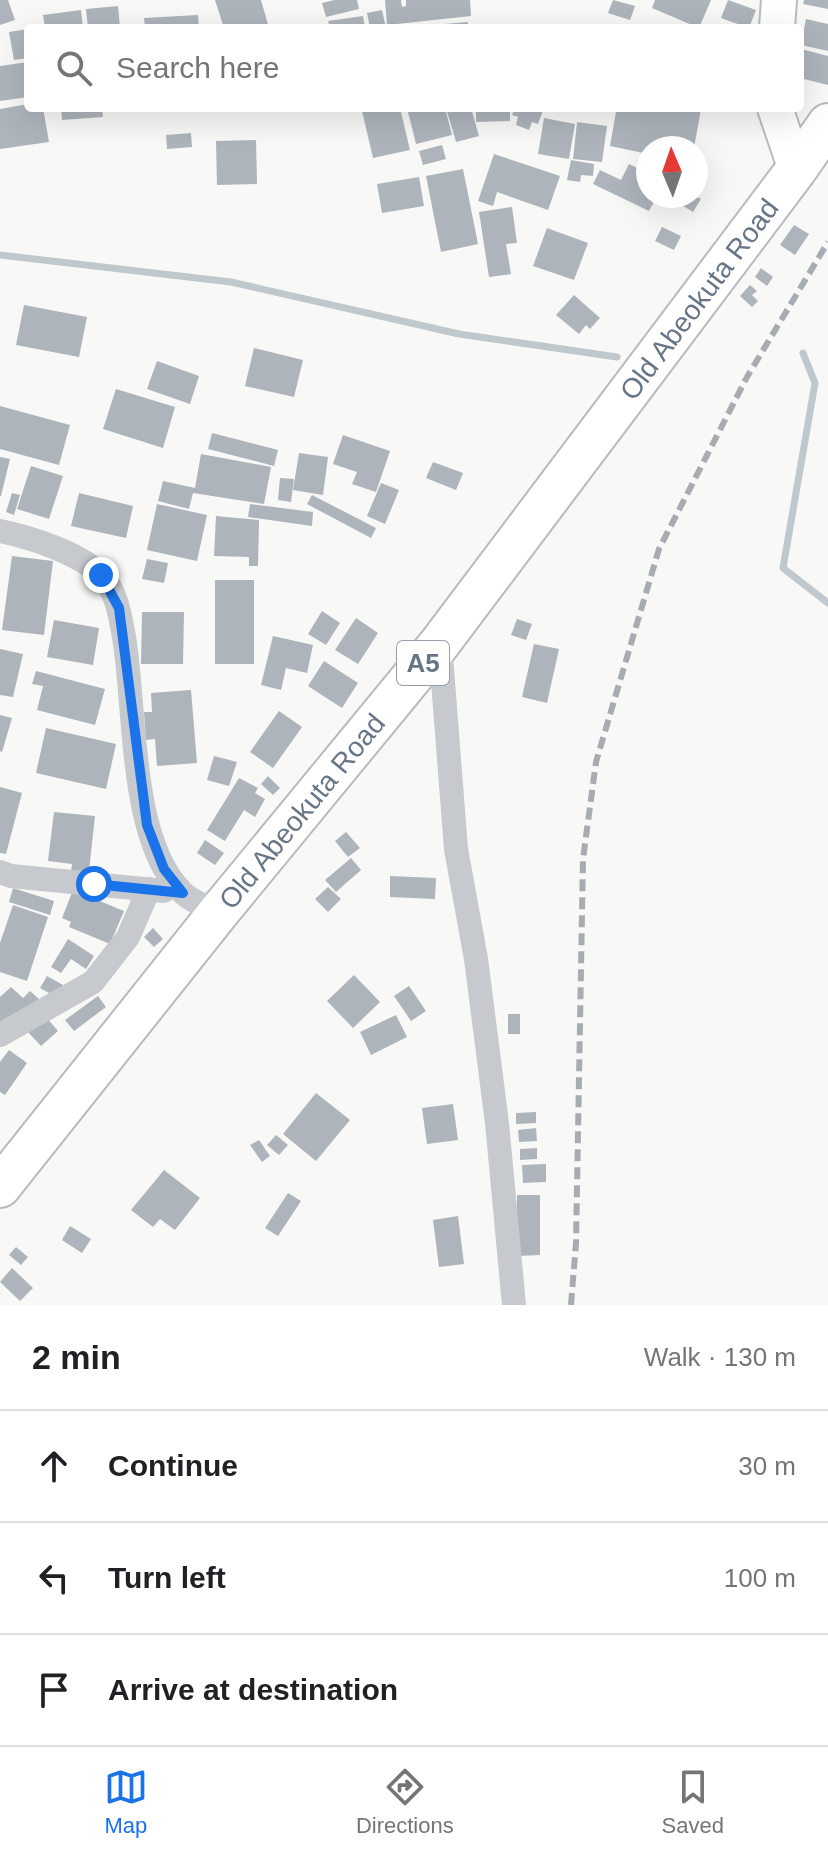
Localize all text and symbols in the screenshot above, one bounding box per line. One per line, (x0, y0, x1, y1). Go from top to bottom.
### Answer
search box (24, 24, 804, 112)
icon: search (52, 46, 96, 90)
text: Search here (116, 51, 279, 84)
north arrow (636, 136, 708, 208)
street label: Old Abeokuta Road (613, 193, 784, 406)
route end (83, 557, 119, 593)
road number: A5 (397, 641, 449, 685)
street label: Old Abeokuta Road (213, 707, 391, 915)
route start (76, 866, 112, 902)
text: 2 min (32, 1338, 121, 1376)
text: Walk · 130 m (644, 1342, 796, 1372)
icon: ahead (32, 1444, 76, 1488)
text: Continue (108, 1449, 238, 1482)
text: 30 m (738, 1451, 796, 1481)
icon: left (32, 1556, 76, 1600)
text: Turn left (108, 1561, 226, 1594)
text: 100 m (724, 1563, 796, 1593)
icon: arrive (32, 1668, 76, 1712)
text: Arrive at destination (108, 1673, 398, 1706)
tab: Map (104, 1765, 148, 1839)
tab: Directions (356, 1765, 454, 1839)
tab: Saved (662, 1765, 724, 1839)

